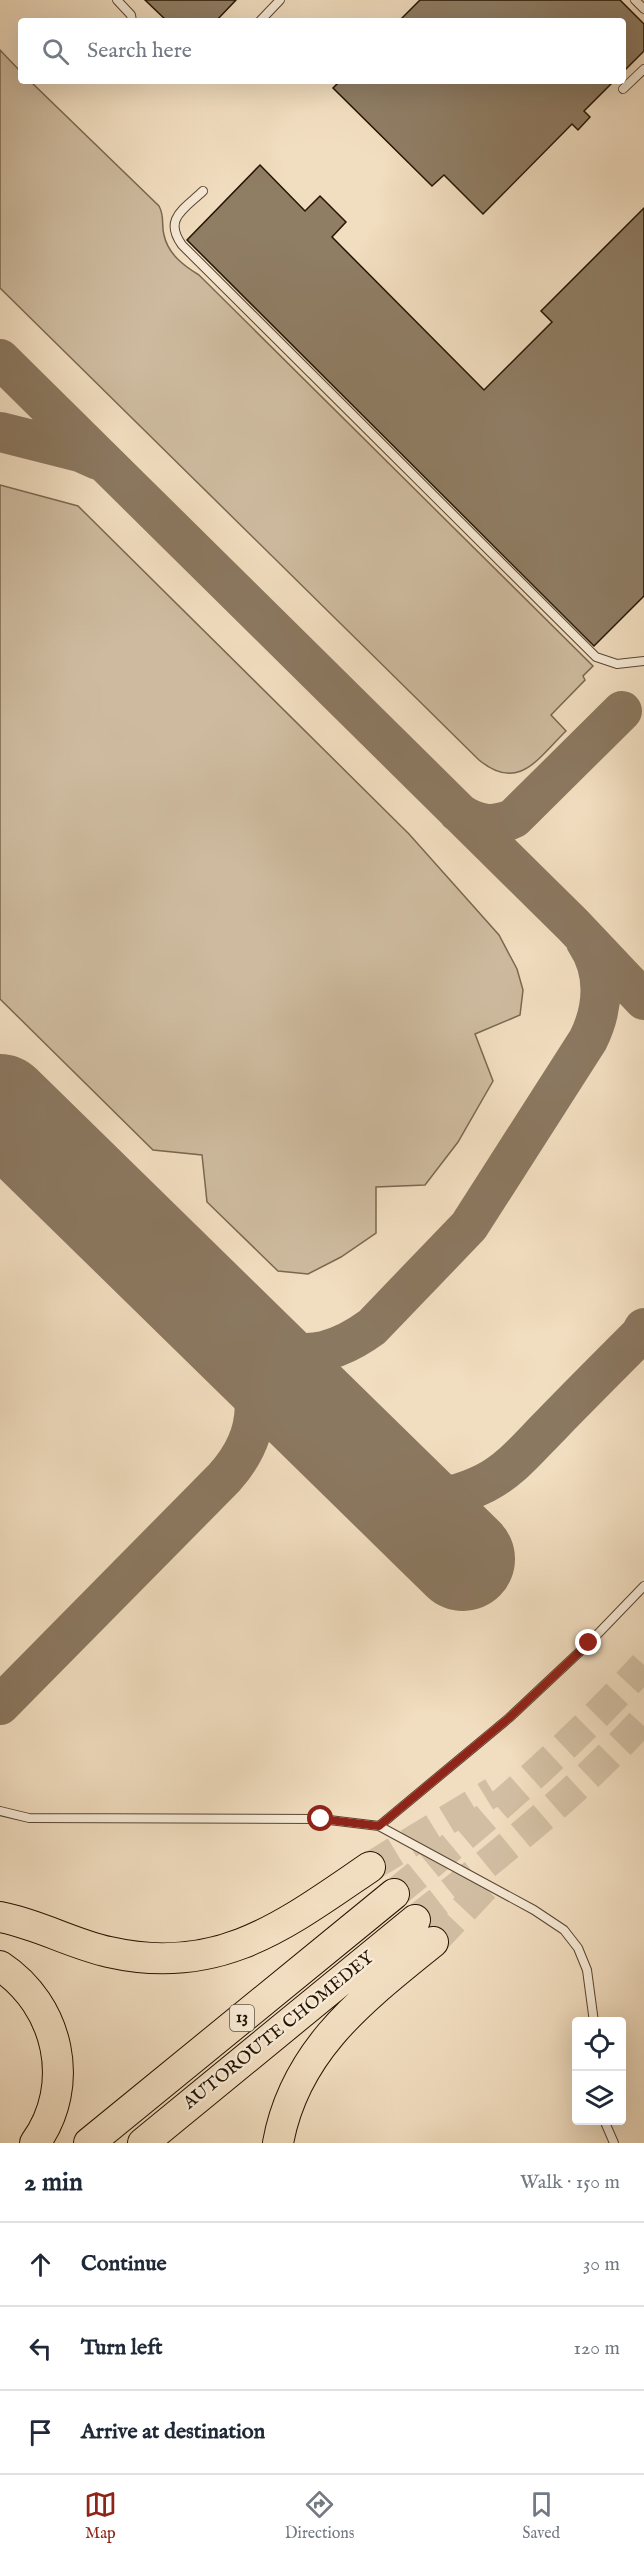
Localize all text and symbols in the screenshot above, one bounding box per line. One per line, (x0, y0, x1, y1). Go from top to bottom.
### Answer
search box (18, 18, 626, 84)
icon: search (39, 35, 72, 68)
text: Search here (87, 37, 192, 65)
route end (575, 1629, 601, 1655)
route start (307, 1805, 333, 1831)
street label: AUTOROUTE CHOMEDEY (178, 1946, 380, 2116)
road number: 13 (230, 2005, 254, 2031)
map controls (572, 2017, 626, 2125)
button: locate (572, 2017, 626, 2071)
button: layers (572, 2071, 626, 2125)
text: 2 min (24, 2166, 83, 2199)
text: Walk · 150 m (520, 2170, 620, 2195)
icon: ahead (24, 2248, 57, 2281)
text: Continue (81, 2250, 167, 2278)
text: 30 m (583, 2252, 620, 2277)
icon: left (24, 2332, 57, 2365)
text: Turn left (81, 2334, 163, 2362)
text: 120 m (574, 2336, 620, 2361)
icon: arrive (24, 2416, 57, 2449)
text: Arrive at destination (81, 2418, 265, 2446)
tab: Map (84, 2488, 117, 2544)
tab: Directions (285, 2488, 354, 2544)
tab: Saved (522, 2488, 560, 2544)

